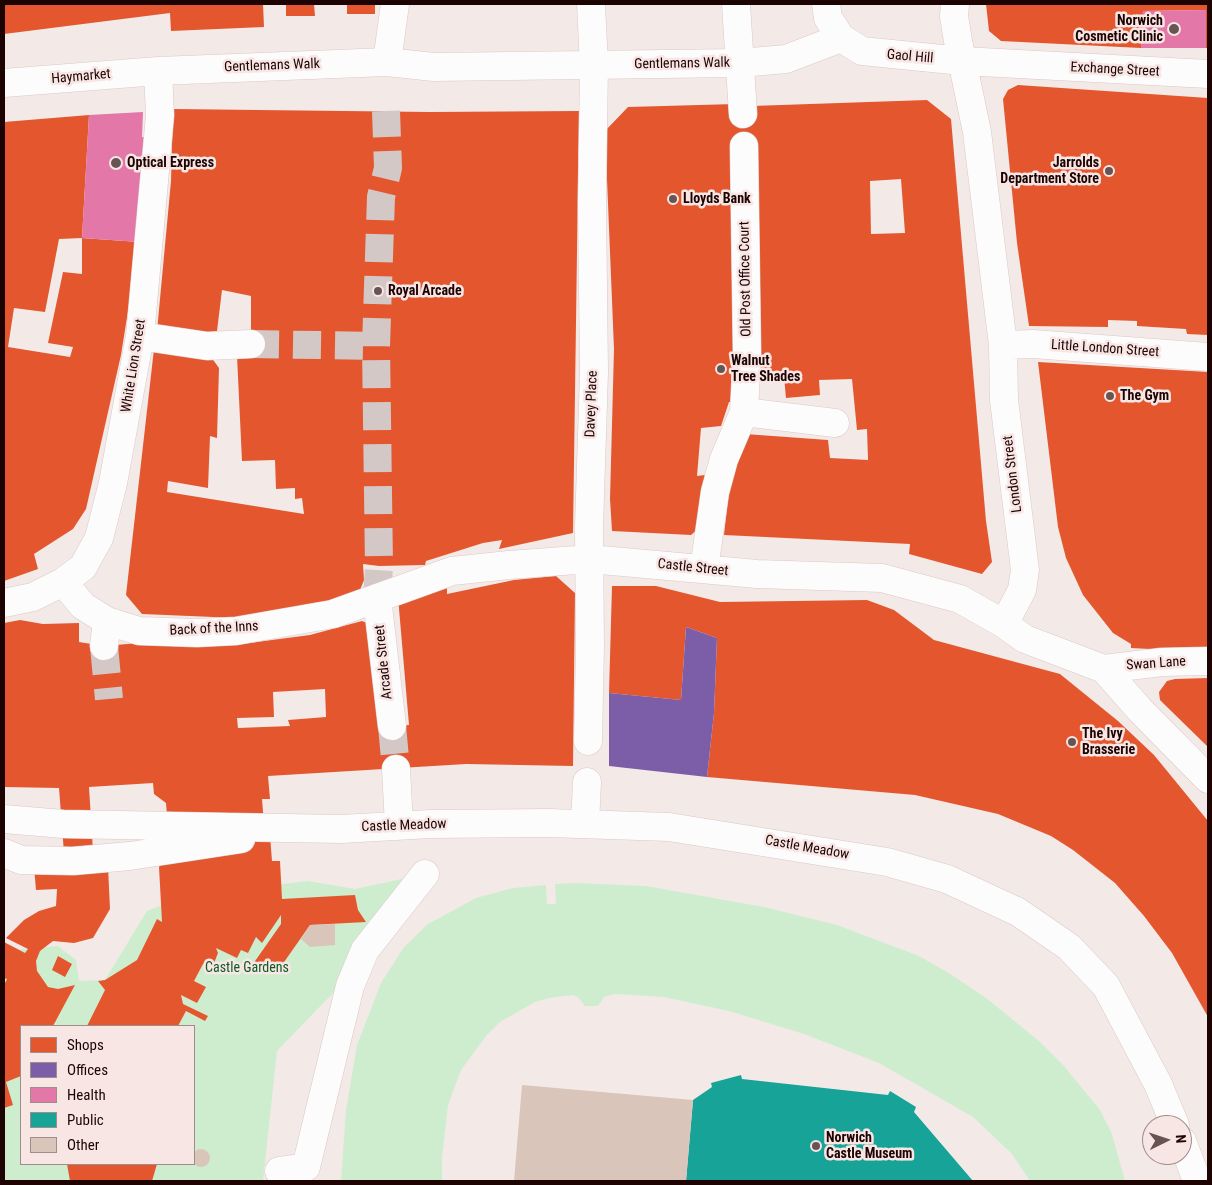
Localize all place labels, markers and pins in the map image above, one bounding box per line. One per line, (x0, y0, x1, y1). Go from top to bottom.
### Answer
place label: Norwich Cosmetic Clinic (1075, 13, 1163, 46)
marker: Norwich Cosmetic Clinic (1167, 22, 1181, 36)
place label: Optical Express (127, 155, 214, 171)
place label: Jarrolds Department Store (1000, 155, 1099, 188)
marker: Optical Express (109, 156, 123, 170)
marker: Jarrolds Department Store (1103, 165, 1115, 177)
place label: Lloyds Bank (683, 191, 751, 207)
marker: Lloyds Bank (667, 193, 679, 205)
place label: Royal Arcade (388, 283, 462, 299)
marker: Royal Arcade (372, 285, 384, 297)
place label: Walnut Tree Shades (731, 353, 800, 386)
marker: Walnut Tree Shades (715, 363, 727, 375)
place label: The Gym (1120, 388, 1169, 404)
marker: The Gym (1104, 390, 1116, 402)
place label: The Ivy Brasserie (1082, 726, 1135, 759)
marker: The Ivy Brasserie (1066, 736, 1078, 748)
place label: Norwich Castle Museum (826, 1130, 913, 1162)
marker: Norwich Castle Museum (810, 1140, 822, 1152)

